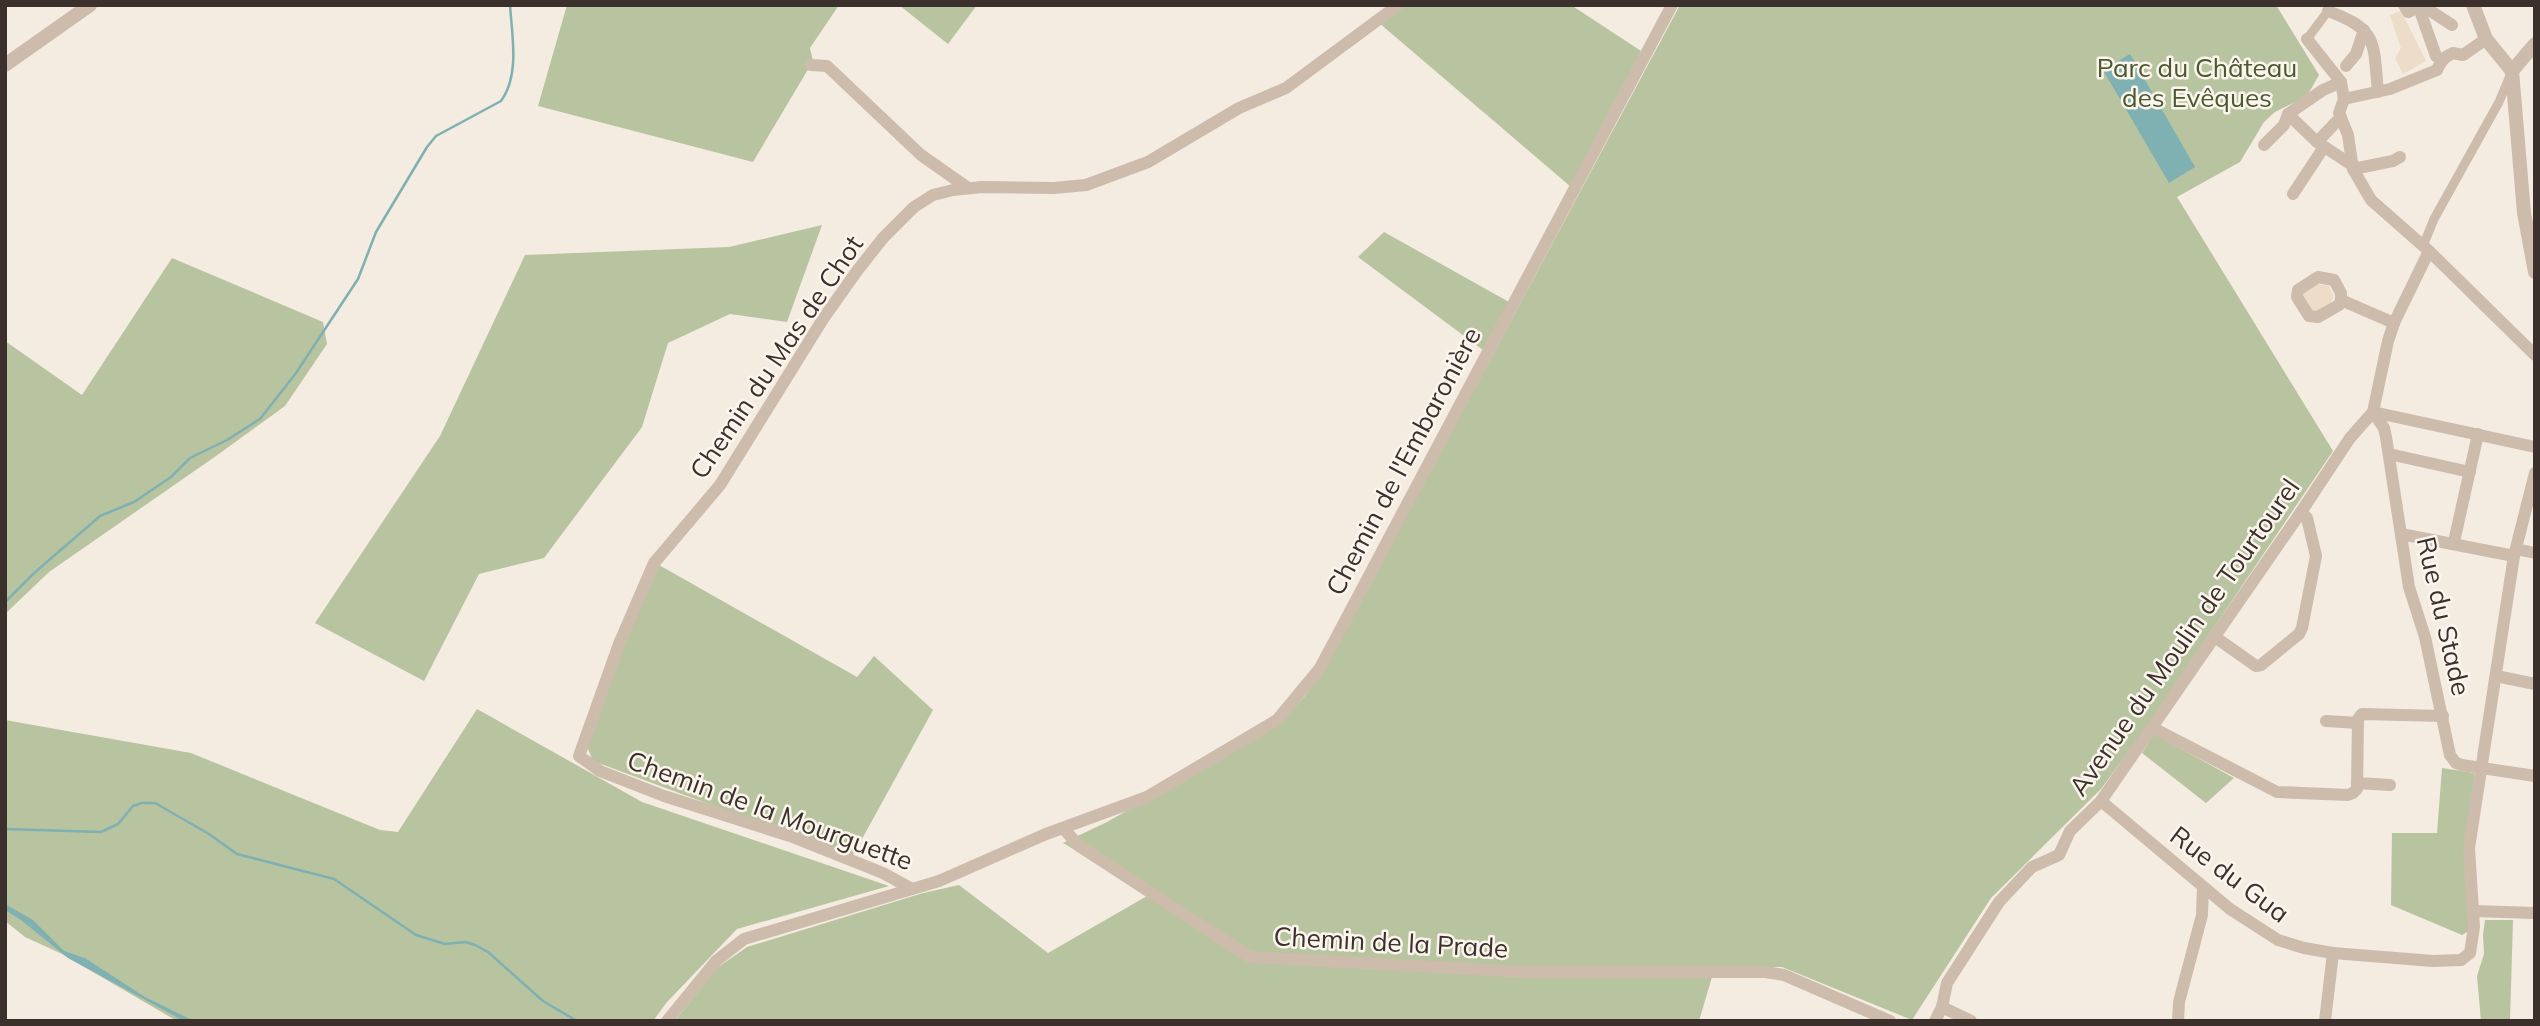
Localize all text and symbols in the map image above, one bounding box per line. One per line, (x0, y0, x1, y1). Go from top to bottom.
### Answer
park label: Parc du Château des Evêques (2097, 51, 2297, 114)
street label: Chemin du Mas de Chot (682, 229, 870, 485)
street label: Chemin de l'Embaronière (1318, 321, 1488, 601)
street label: Avenue du Moulin de Tourtourel (2062, 472, 2306, 802)
street label: Rue du Stade (2410, 533, 2478, 699)
street label: Chemin de la Mourguette (623, 743, 917, 877)
street label: Rue du Gua (2164, 818, 2296, 930)
street label: Chemin de la Prade (1273, 919, 1509, 965)

